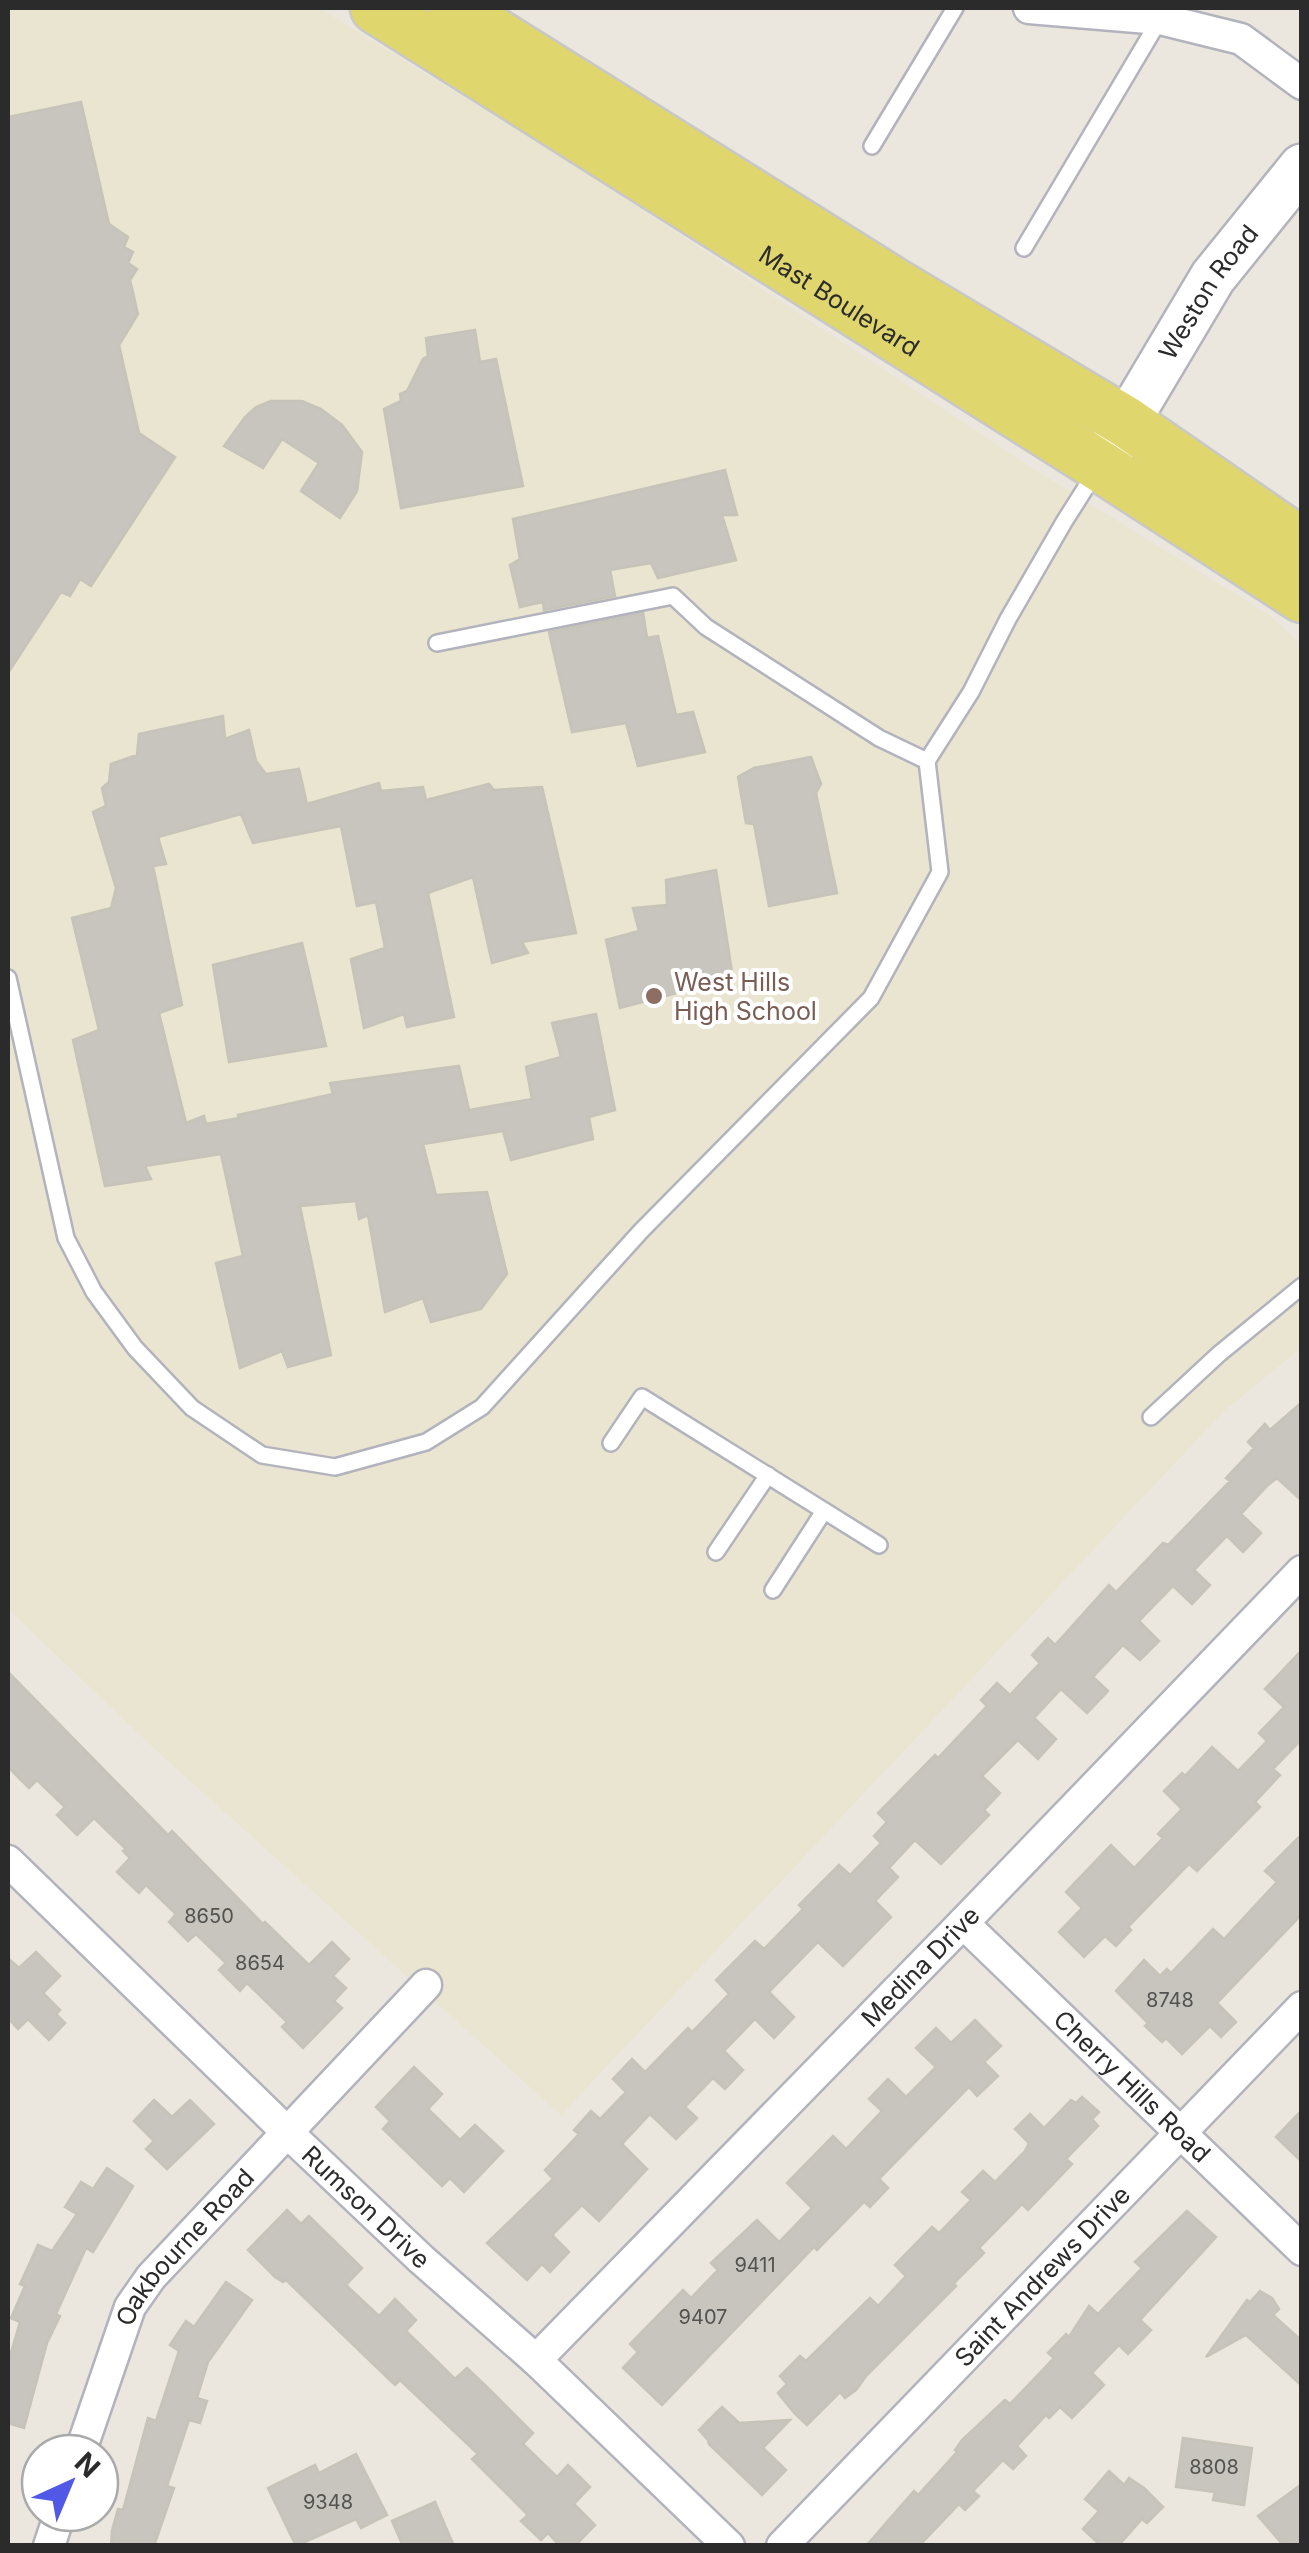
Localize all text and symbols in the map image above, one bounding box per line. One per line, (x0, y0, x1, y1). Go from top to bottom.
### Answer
street label: Weston Road (1152, 219, 1264, 365)
street label: Mast Boulevard (753, 239, 925, 363)
place label: West Hills High School (674, 967, 817, 1026)
marker: West Hills High School (643, 985, 665, 1007)
street label: Medina Drive (855, 1900, 986, 2033)
house number: 8650 (184, 1904, 234, 1928)
house number: 8654 (235, 1951, 285, 1975)
house number: 8748 (1146, 1988, 1194, 2012)
street label: Cherry Hills Road (1048, 2004, 1217, 2168)
street label: Rumson Drive (296, 2139, 436, 2275)
street label: Oakbourne Road (110, 2162, 260, 2329)
street label: Saint Andrews Drive (948, 2180, 1136, 2373)
house number: 9411 (734, 2253, 776, 2277)
house number: 9407 (679, 2305, 727, 2329)
north arrow (20, 2433, 120, 2533)
text: N (68, 2445, 107, 2485)
house number: 8808 (1189, 2455, 1239, 2479)
house number: 9348 (303, 2490, 353, 2514)

